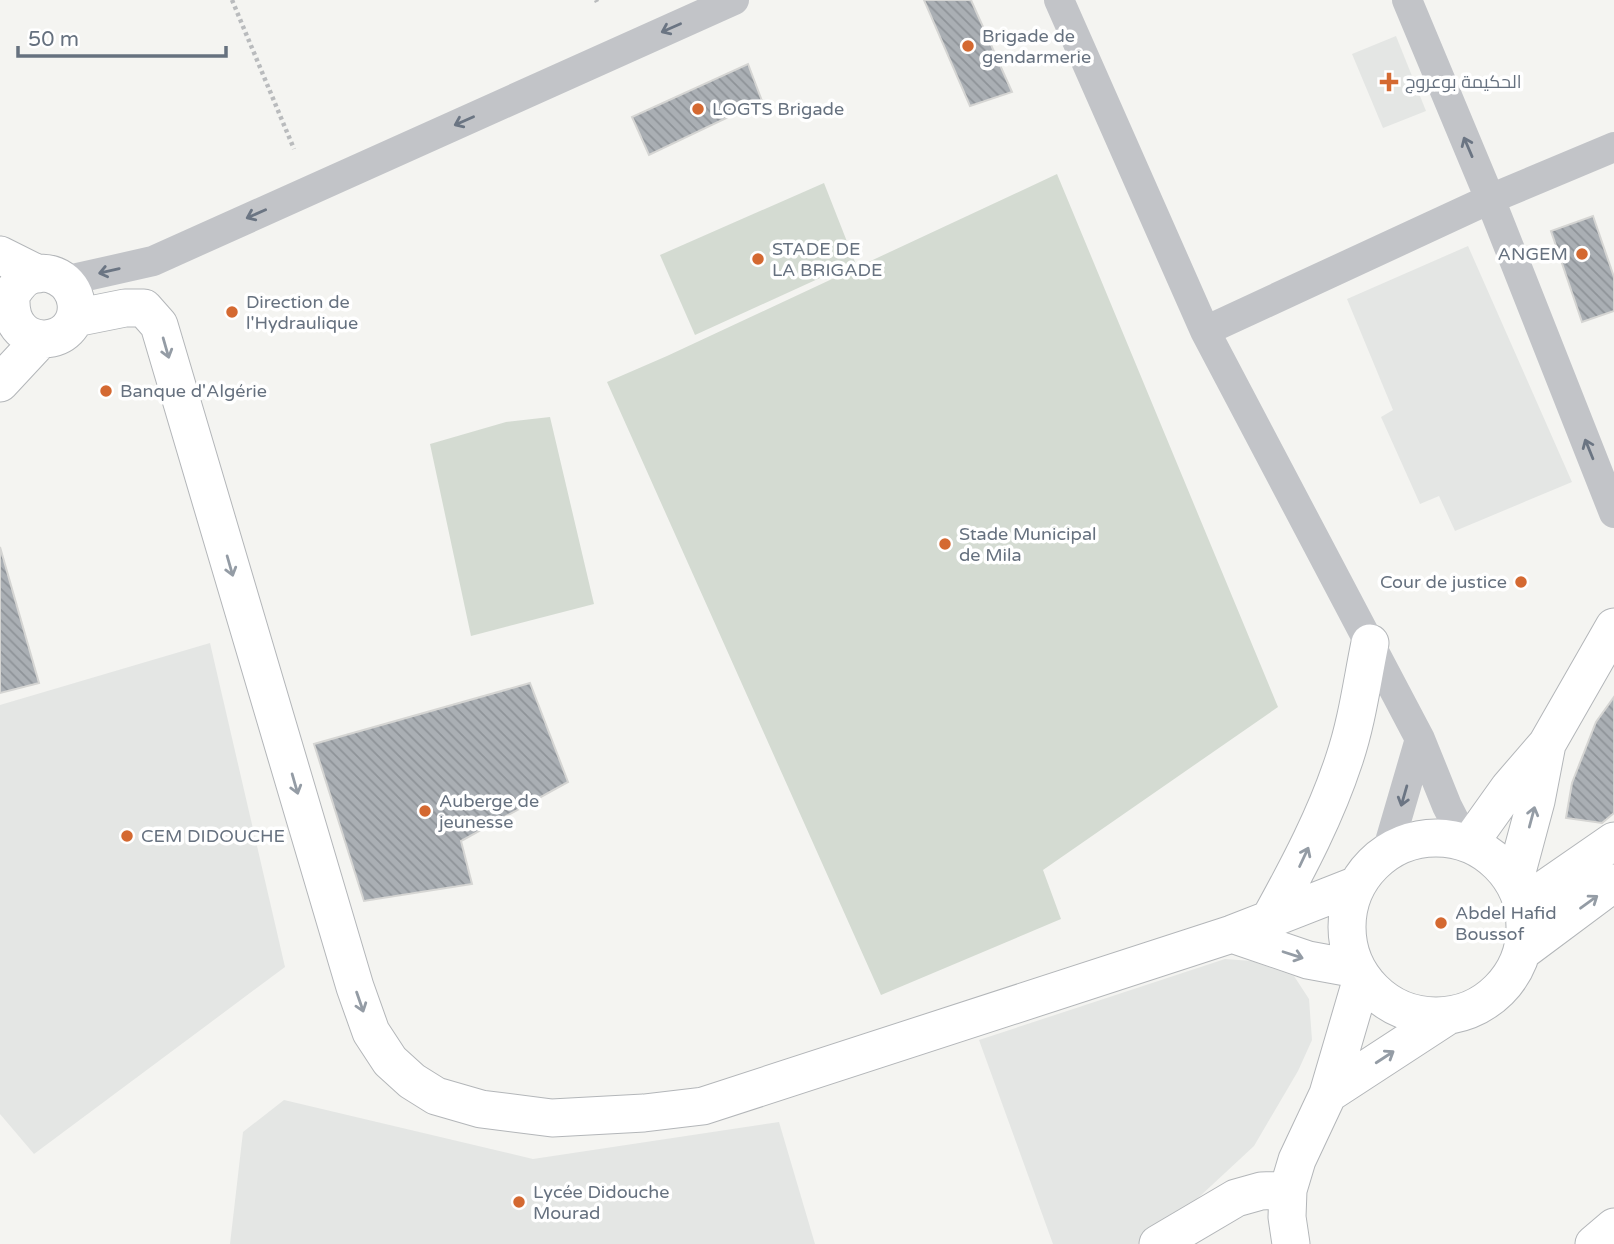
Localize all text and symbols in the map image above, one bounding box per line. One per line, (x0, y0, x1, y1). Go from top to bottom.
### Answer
scale bar (18, 14, 226, 58)
one-way arrow (661, 22, 683, 35)
place label: Brigade de gendarmerie (982, 25, 1091, 68)
text: 50 m (28, 27, 79, 52)
marker: Brigade de gendarmerie (960, 38, 976, 54)
place label: الحكيمة بوعروج (1405, 71, 1522, 94)
marker: الحكيمة بوعروج (1379, 72, 1399, 92)
place label: LOGTS Brigade (712, 98, 844, 120)
marker: LOGTS Brigade (690, 101, 706, 117)
one-way arrow (454, 115, 475, 128)
one-way arrow (1461, 137, 1474, 158)
one-way arrow (246, 208, 268, 221)
place label: STADE DE LA BRIGADE (772, 238, 883, 281)
place label: ANGEM (1498, 243, 1568, 265)
marker: ANGEM (1574, 246, 1590, 262)
marker: STADE DE LA BRIGADE (750, 251, 766, 267)
one-way arrow (98, 265, 121, 278)
place label: Direction de l'Hydraulique (246, 291, 358, 334)
marker: Direction de l'Hydraulique (224, 304, 240, 320)
one-way arrow (161, 337, 174, 359)
place label: Banque d'Algérie (120, 380, 267, 402)
marker: Banque d'Algérie (98, 383, 114, 399)
one-way arrow (1581, 439, 1594, 461)
place label: Stade Municipal de Mila (959, 523, 1097, 566)
marker: Stade Municipal de Mila (937, 536, 953, 552)
one-way arrow (225, 555, 238, 577)
place label: Cour de justice (1380, 571, 1507, 593)
marker: Cour de justice (1513, 574, 1529, 590)
one-way arrow (289, 773, 302, 795)
one-way arrow (1397, 785, 1410, 807)
place label: Auberge de jeunesse (438, 790, 539, 833)
marker: Auberge de jeunesse (417, 803, 433, 819)
one-way arrow (1526, 806, 1539, 829)
place label: CEM DIDOUCHE (141, 825, 285, 847)
marker: CEM DIDOUCHE (119, 828, 135, 844)
one-way arrow (1297, 847, 1311, 868)
one-way arrow (1579, 895, 1598, 910)
place label: Abdel Hafid Boussof (1455, 902, 1557, 945)
marker: Abdel Hafid Boussof (1433, 915, 1449, 931)
one-way arrow (1282, 950, 1304, 962)
one-way arrow (355, 991, 367, 1013)
one-way arrow (1375, 1049, 1395, 1063)
place label: Lycée Didouche Mourad (533, 1181, 669, 1224)
marker: Lycée Didouche Mourad (511, 1194, 527, 1210)

